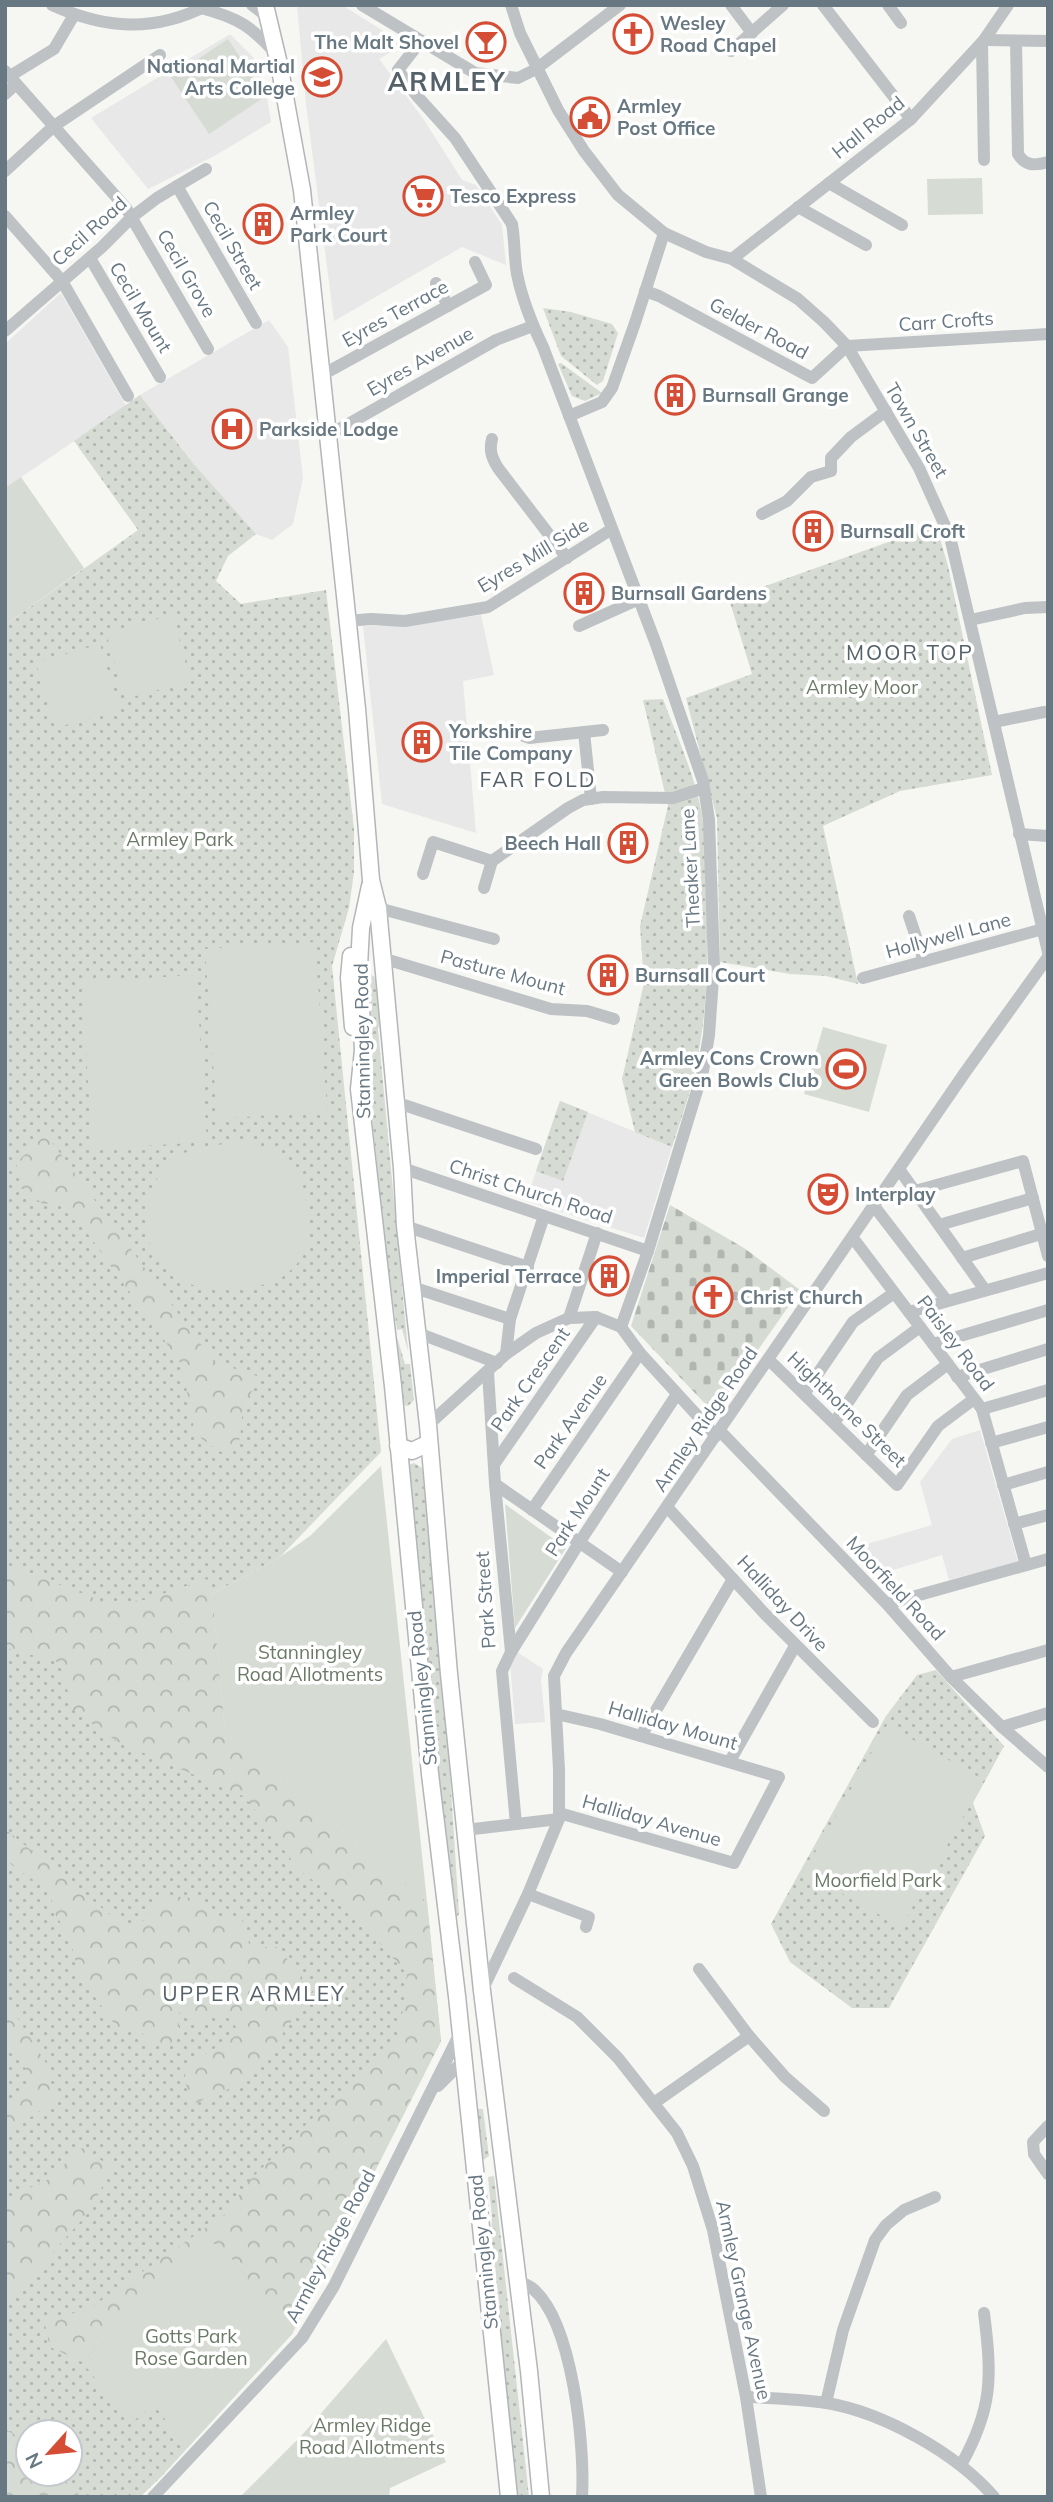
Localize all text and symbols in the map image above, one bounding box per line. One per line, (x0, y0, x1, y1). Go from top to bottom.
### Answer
place label: Wesley Road Chapel (660, 11, 777, 57)
church icon: Wesley Road Chapel (612, 13, 654, 55)
bar icon: The Malt Shovel (465, 21, 507, 63)
place label: The Malt Shovel (314, 30, 459, 54)
place label: National Martial Arts College (147, 54, 295, 100)
school or university icon: National Martial Arts College (301, 56, 343, 98)
district label: ARMLEY (388, 65, 506, 98)
street label: Hall Road (827, 90, 909, 164)
place label: Armley Post Office (617, 94, 715, 140)
public building icon: Armley Post Office (569, 96, 611, 138)
supermarket icon: Tesco Express (402, 175, 444, 217)
place label: Tesco Express (450, 184, 576, 208)
street label: Cecil Road (47, 191, 131, 271)
street label: Cecil Street (198, 196, 268, 294)
place label: Armley Park Court (290, 201, 387, 247)
building icon: Armley Park Court (242, 203, 284, 245)
street label: Cecil Grove (152, 225, 222, 321)
street label: Cecil Mount (104, 257, 178, 357)
street label: Eyres Terrace (338, 274, 452, 352)
street label: Gelder Road (705, 292, 813, 364)
street label: Carr Crofts (898, 306, 994, 336)
street label: Eyres Avenue (363, 321, 477, 401)
building icon: Burnsall Grange (654, 374, 696, 416)
street label: Town Street (880, 378, 954, 482)
place label: Burnsall Grange (702, 383, 849, 407)
hospital icon: Parkside Lodge (211, 408, 253, 450)
place label: Parkside Lodge (259, 417, 398, 441)
building icon: Burnsall Croft (792, 510, 834, 552)
street label: Eyres Mill Side (473, 512, 593, 598)
place label: Burnsall Croft (840, 519, 965, 543)
building icon: Burnsall Gardens (563, 572, 605, 614)
place label: Burnsall Gardens (611, 581, 767, 605)
district label: MOOR TOP (846, 639, 974, 665)
park label: Armley Moor (806, 675, 918, 699)
place label: Yorkshire Tile Company (448, 719, 573, 765)
building icon: Yorkshire Tile Company (401, 721, 443, 763)
district label: FAR FOLD (480, 766, 596, 792)
street label: Theaker Lane (675, 808, 705, 928)
building icon: Beech Hall (607, 822, 649, 864)
park label: Armley Park (126, 827, 234, 851)
place label: Beech Hall (504, 831, 601, 855)
street label: Hollywell Lane (883, 907, 1013, 963)
street label: Pasture Mount (438, 944, 568, 1000)
building icon: Burnsall Court (587, 954, 629, 996)
street label: Stanningley Road (349, 963, 375, 1119)
place label: Burnsall Court (635, 963, 765, 987)
place label: Armley Cons Crown Green Bowls Club (640, 1046, 819, 1092)
sports icon: Armley Cons Crown Green Bowls Club (825, 1048, 867, 1090)
street label: Christ Church Road (446, 1153, 616, 1229)
theatre icon: Interplay (807, 1173, 849, 1215)
place label: Interplay (855, 1182, 936, 1206)
building icon: Imperial Terrace (588, 1255, 630, 1297)
place label: Imperial Terrace (436, 1264, 582, 1288)
church icon: Christ Church (692, 1276, 734, 1318)
place label: Christ Church (740, 1285, 863, 1309)
street label: Paisley Road (912, 1290, 1000, 1396)
street label: Park Crescent (485, 1322, 575, 1436)
street label: Armley Ridge Road (648, 1342, 762, 1496)
street label: Highthorne Street (782, 1346, 912, 1472)
street label: Park Avenue (528, 1369, 612, 1473)
street label: Park Mount (539, 1463, 615, 1561)
street label: Moorfield Road (841, 1531, 951, 1645)
street label: Park Street (470, 1550, 500, 1649)
street label: Halliday Drive (732, 1550, 834, 1656)
street label: Stanningley Road (402, 1609, 442, 1767)
park label: Stanningley Road Allotments (237, 1640, 383, 1686)
street label: Halliday Mount (606, 1695, 741, 1755)
street label: Halliday Avenue (580, 1789, 724, 1851)
park label: Moorfield Park (814, 1868, 942, 1892)
district label: UPPER ARMLEY (162, 1980, 346, 2006)
street label: Armley Ridge Road (280, 2165, 380, 2327)
street label: Stanningley Road (463, 2173, 503, 2331)
street label: Armley Grange Avenue (711, 2198, 777, 2402)
park label: Gotts Park Rose Garden (134, 2324, 248, 2370)
park label: Armley Ridge Road Allotments (299, 2413, 445, 2459)
north arrow (14, 2418, 84, 2488)
text: N (20, 2449, 48, 2473)

